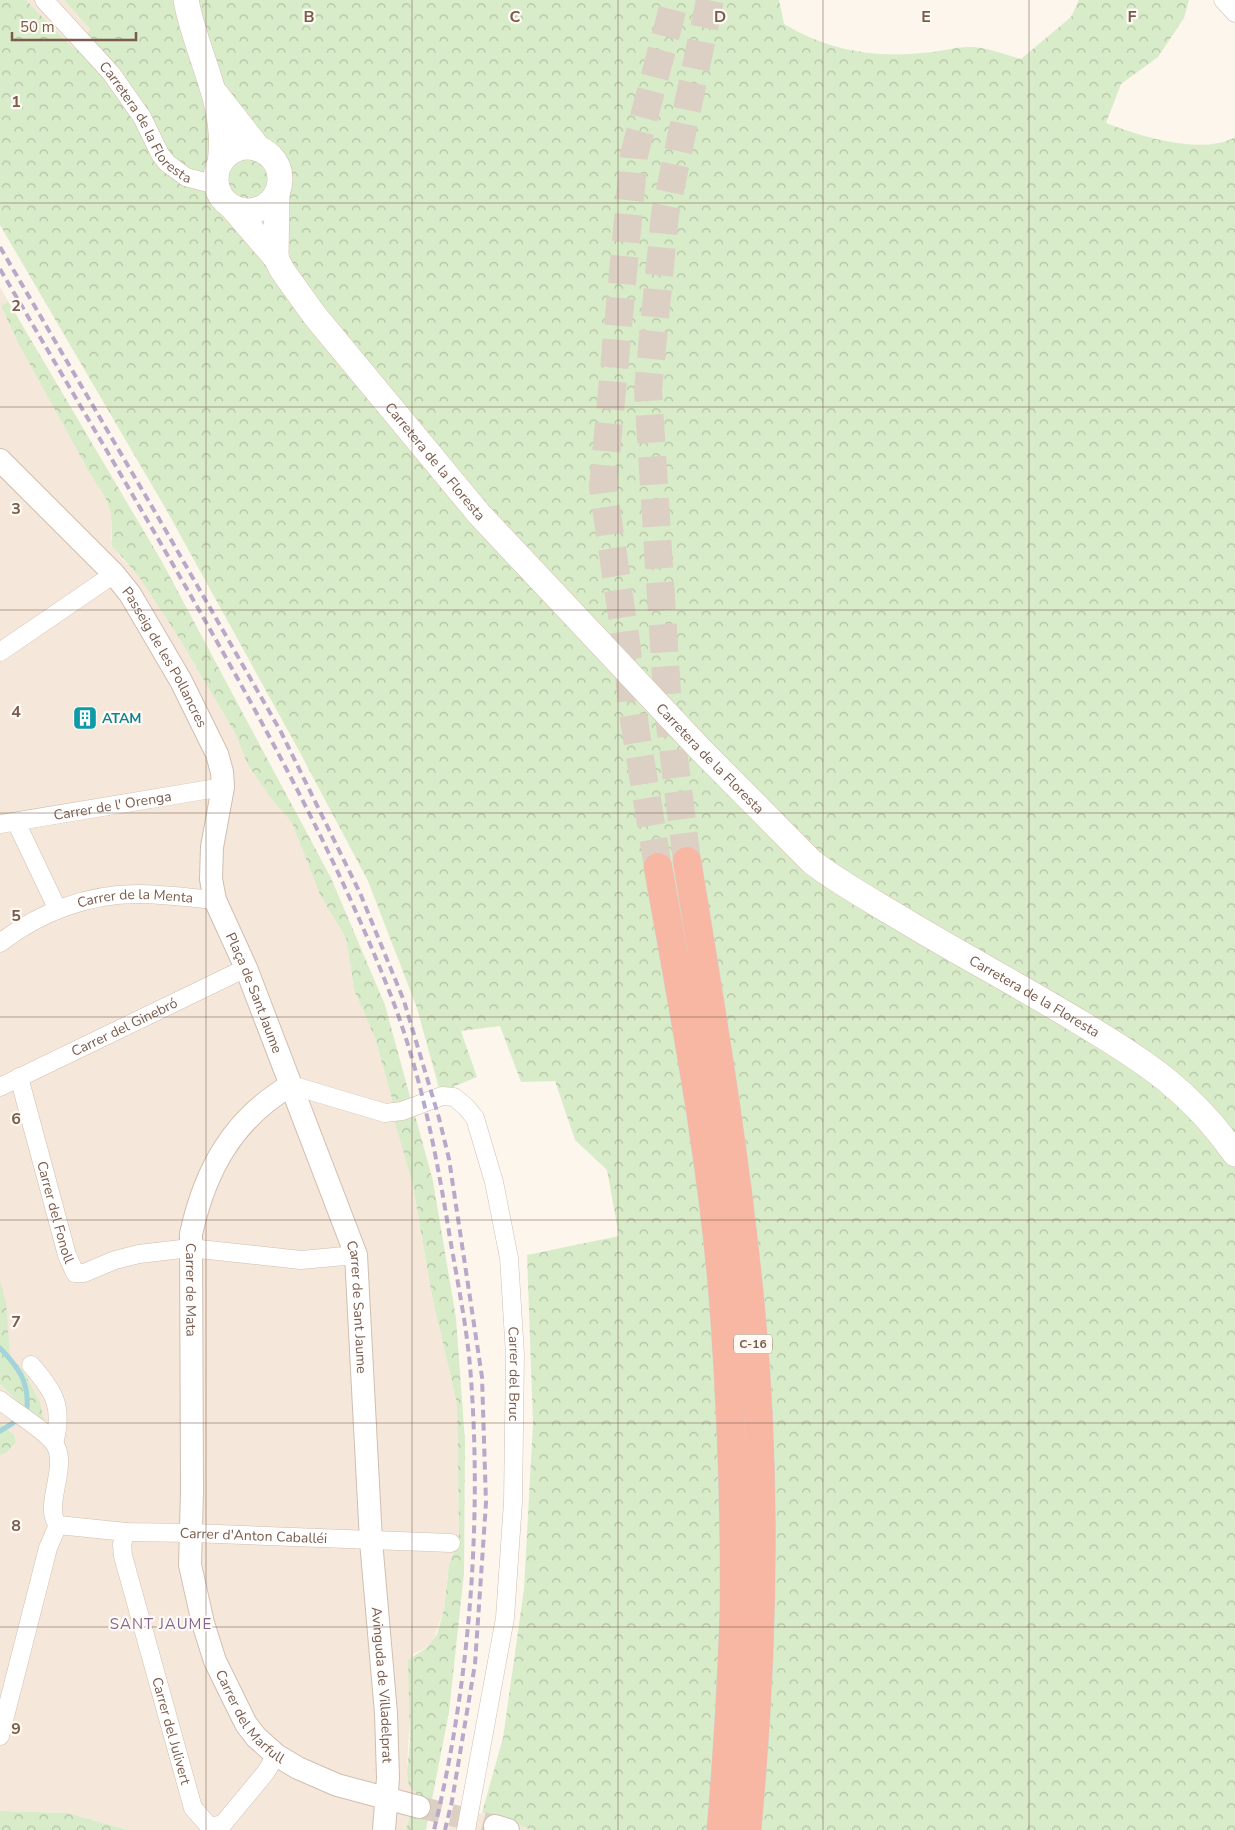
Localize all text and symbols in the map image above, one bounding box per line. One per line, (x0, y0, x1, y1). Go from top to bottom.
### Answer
text: B (303, 6, 315, 28)
text: C (510, 6, 521, 28)
text: D (714, 6, 726, 28)
text: E (921, 6, 931, 28)
text: F (1128, 6, 1137, 28)
scale bar (12, 10, 136, 42)
text: 50 m (20, 17, 55, 37)
street label: Carretera de la Floresta (95, 57, 193, 188)
text: 1 (11, 91, 21, 113)
text: 2 (11, 295, 21, 317)
street label: Carretera de la Floresta (381, 399, 489, 525)
text: 3 (11, 498, 21, 520)
street label: Passeig de les Pollancres (118, 583, 212, 731)
street label: Carretera de la Floresta (652, 699, 768, 818)
text: 4 (11, 701, 21, 723)
building icon: ATAM (72, 705, 98, 731)
place label: ATAM (102, 709, 142, 728)
street label: Carrer de l' Orenga (52, 787, 173, 825)
street label: Carrer de la Menta (75, 885, 194, 912)
text: 5 (11, 905, 21, 927)
street label: Plaça de Sant Jaume (221, 929, 287, 1056)
street label: Carretera de la Floresta (966, 951, 1103, 1042)
street label: Carrer del Ginebró (68, 994, 181, 1061)
text: 6 (11, 1108, 21, 1130)
street label: Carrer del Fonoll (32, 1159, 79, 1267)
street label: Carrer de Sant Jaume (341, 1238, 371, 1374)
street label: Carrer de Mata (181, 1243, 200, 1337)
text: 7 (11, 1311, 21, 1333)
street label: Carrer del Bruc (503, 1326, 524, 1422)
road number: C-16 (734, 1335, 772, 1354)
text: 8 (11, 1515, 21, 1537)
street label: Carrer d'Anton Caballéi (180, 1524, 328, 1548)
street label: Avinguda de Villadelprat (367, 1606, 397, 1763)
district label: SANT JAUME (110, 1614, 212, 1634)
street label: Carrer del Marfull (211, 1667, 289, 1769)
street label: Carrer del Julivert (147, 1675, 195, 1787)
text: 9 (11, 1718, 21, 1740)

